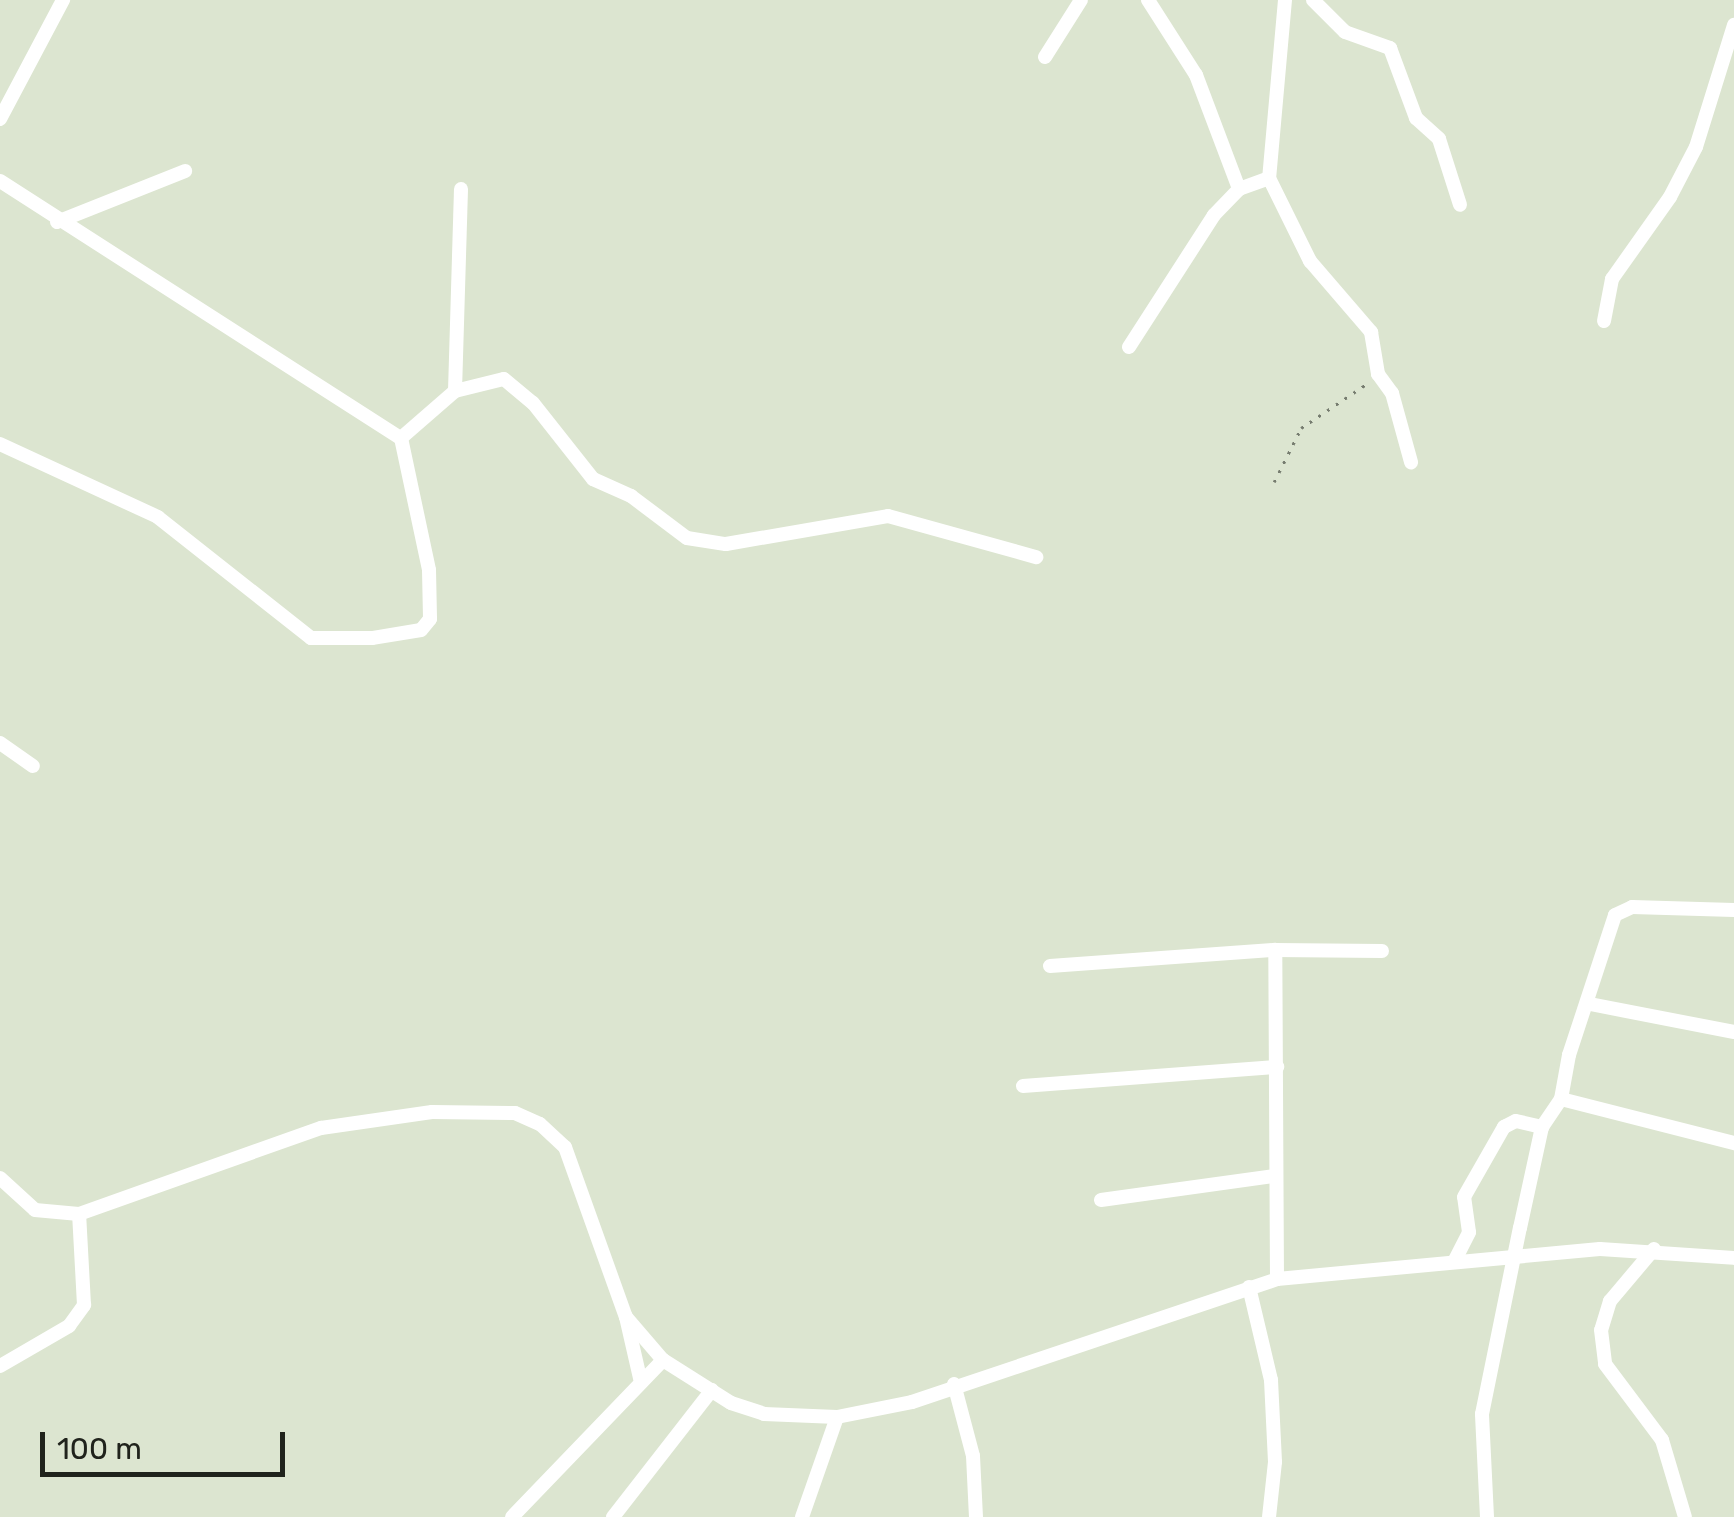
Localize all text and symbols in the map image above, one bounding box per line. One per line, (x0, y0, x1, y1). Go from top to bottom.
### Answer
scale bar (45, 1412, 290, 1474)
text: 100 m (57, 1431, 142, 1467)

